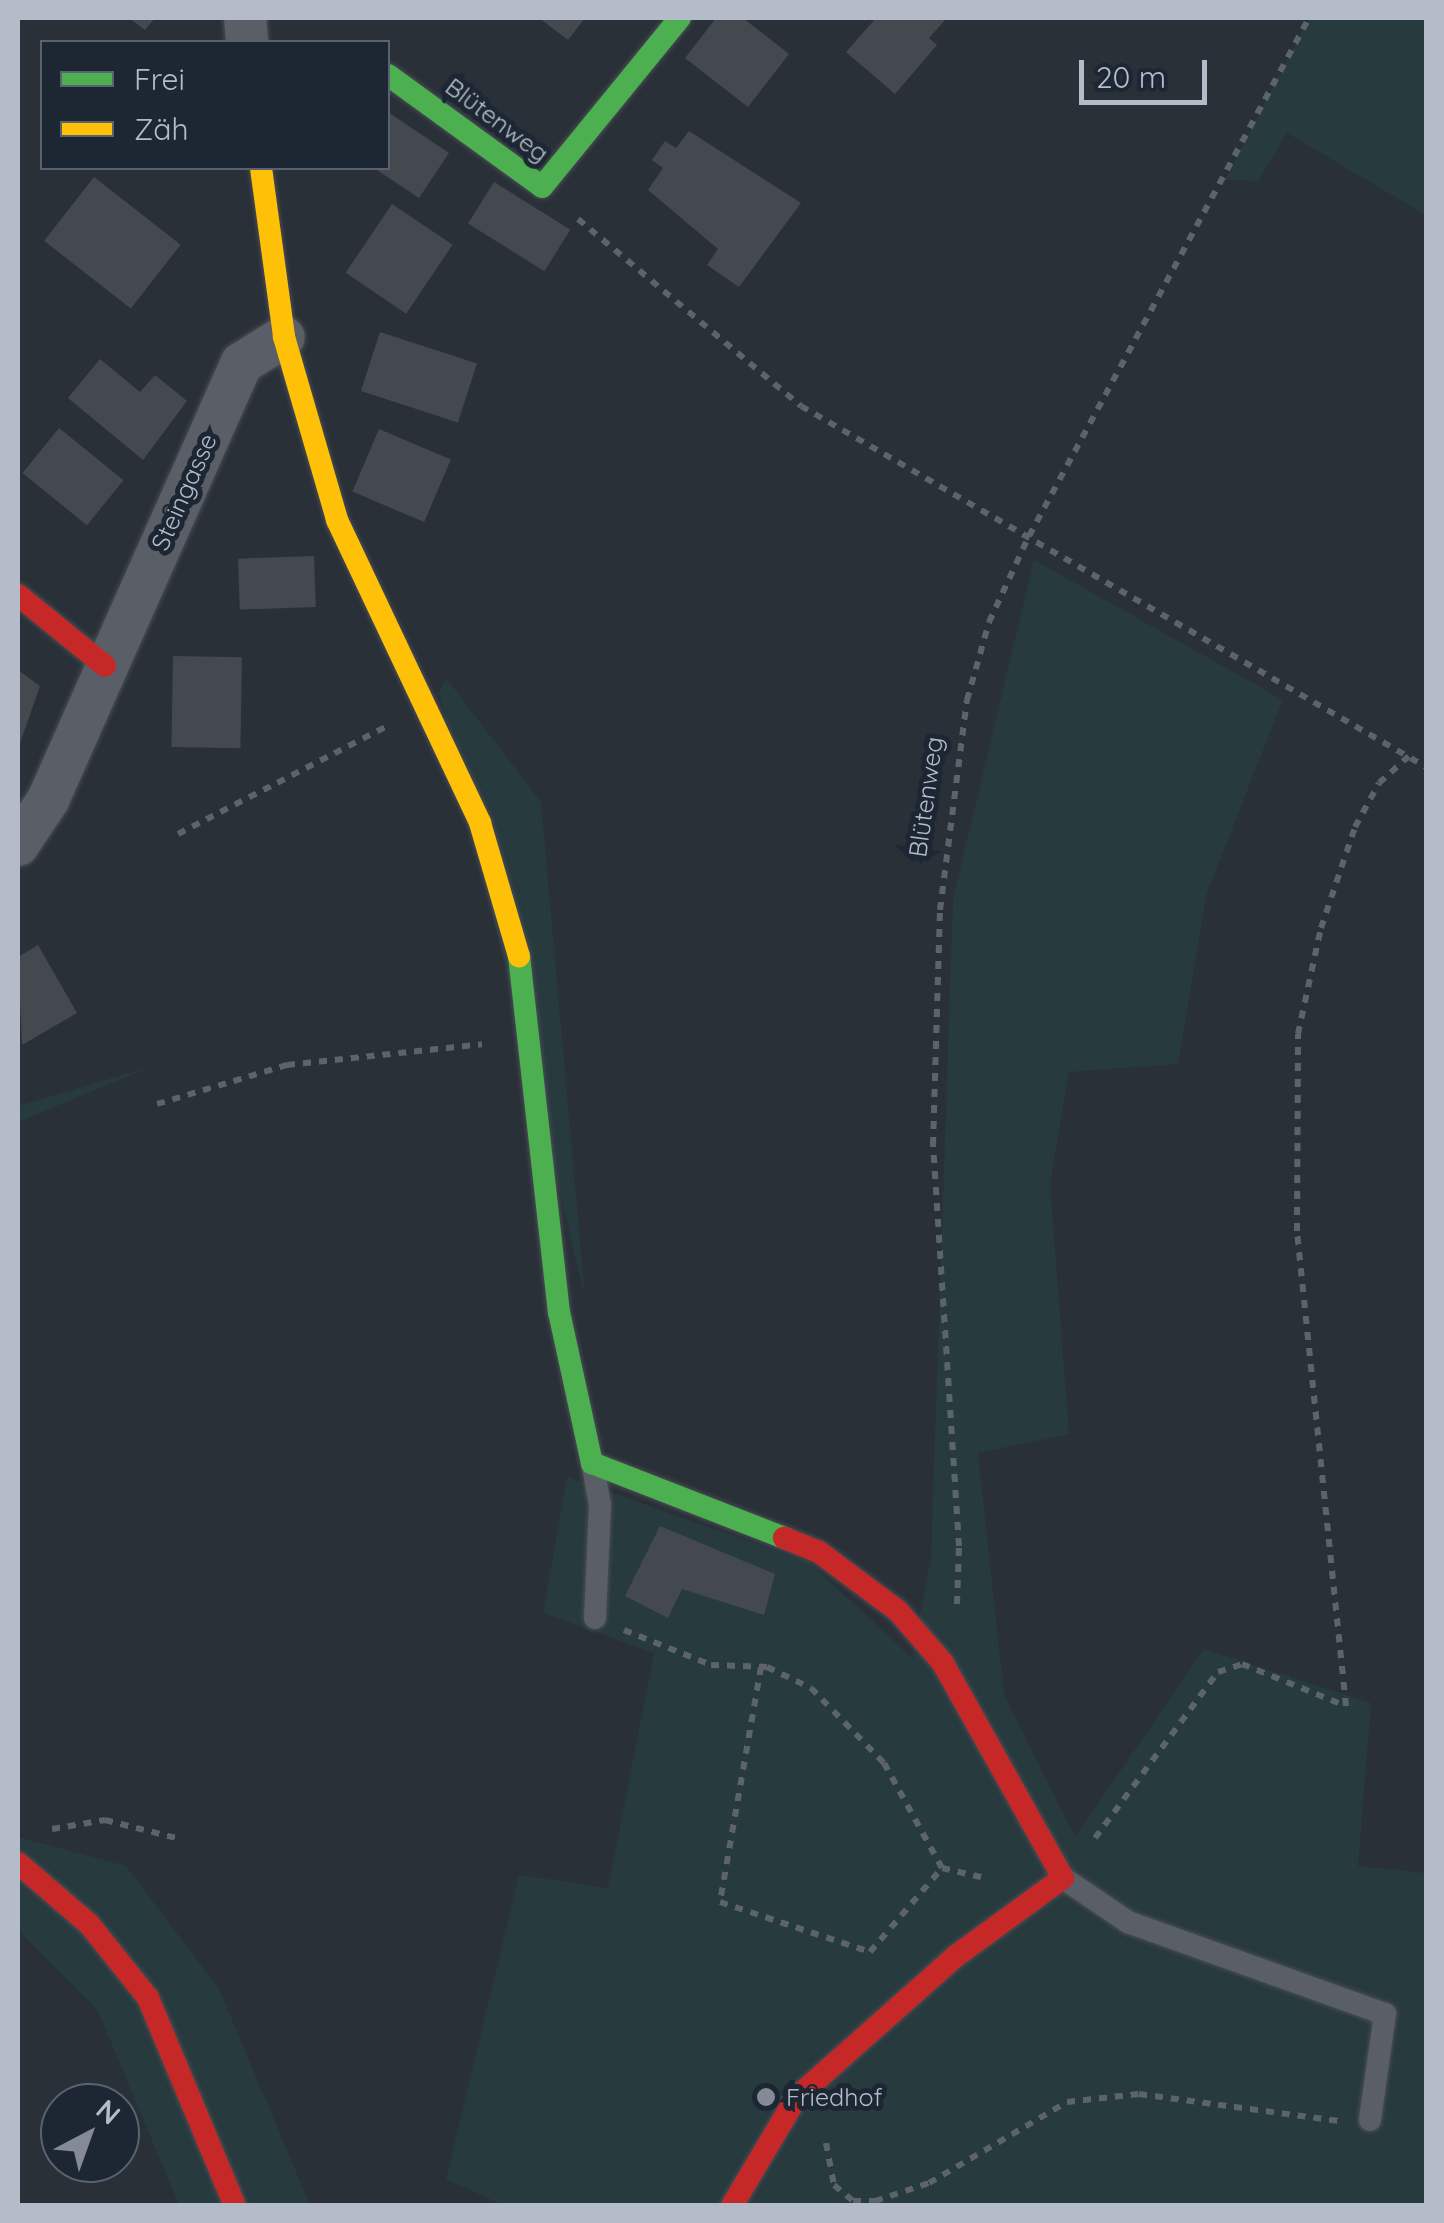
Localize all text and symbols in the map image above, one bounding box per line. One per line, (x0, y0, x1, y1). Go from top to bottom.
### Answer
legend (40, 40, 390, 170)
scale bar (1084, 40, 1212, 102)
text: 20 m (1096, 58, 1166, 96)
text: Frei (134, 60, 185, 98)
street label: Blütenweg (440, 71, 554, 169)
text: Zäh (134, 110, 189, 148)
street label: Steingasse (145, 429, 223, 555)
street label: Blütenweg (903, 735, 949, 859)
place label: Friedhof (786, 2082, 882, 2112)
north arrow (40, 2083, 140, 2183)
marker: Friedhof (755, 2086, 777, 2108)
text: N (89, 2092, 128, 2131)

